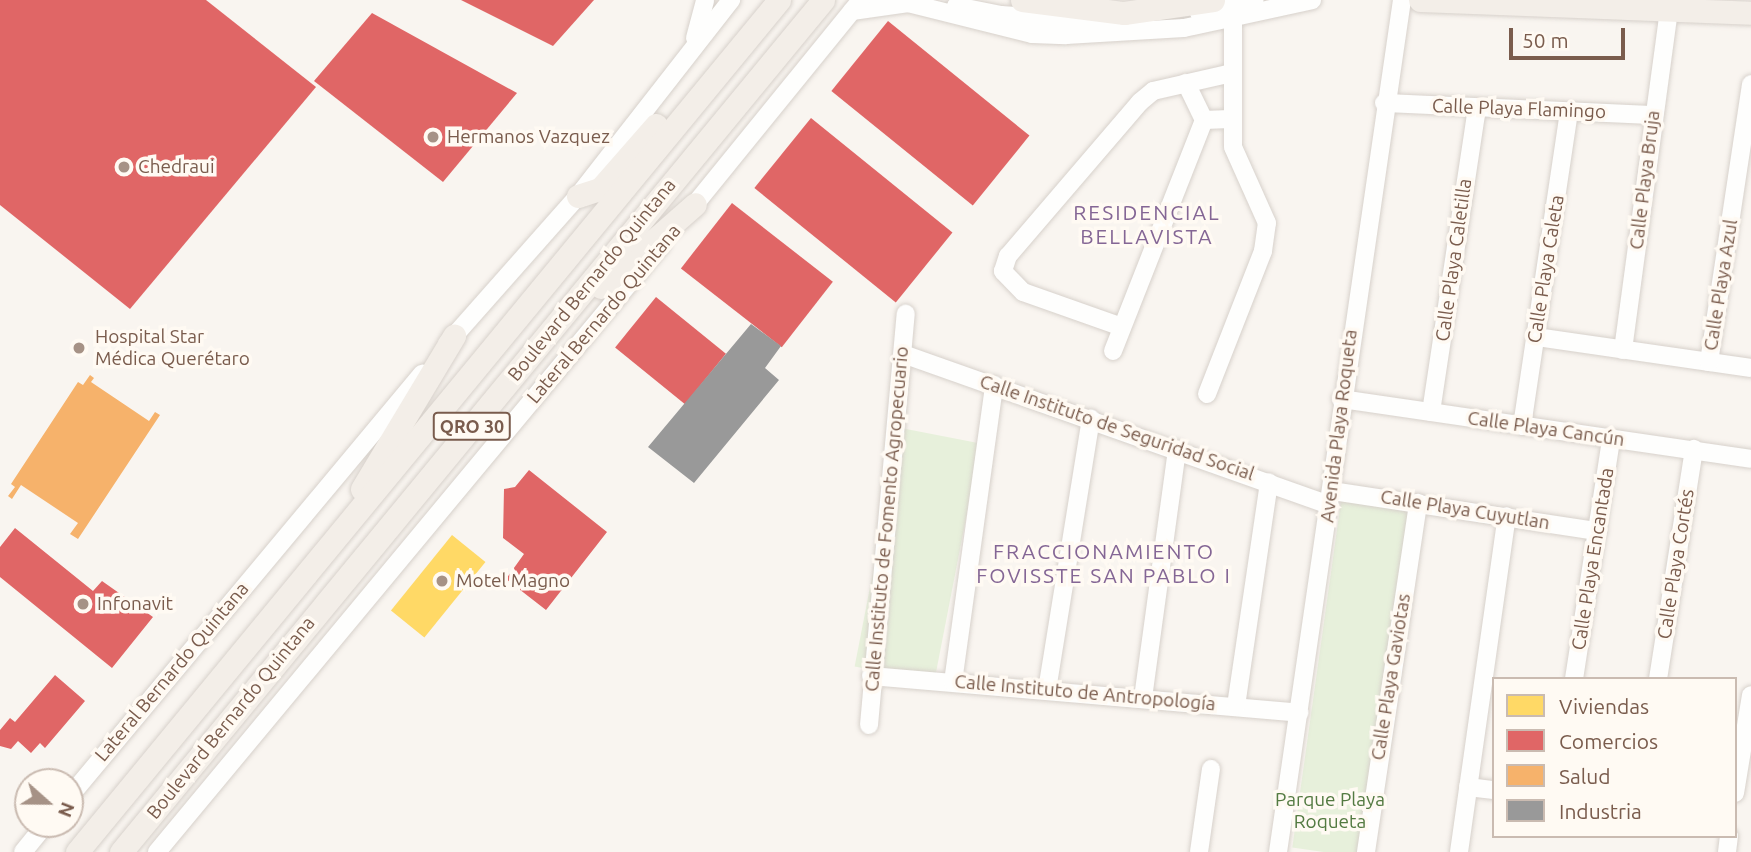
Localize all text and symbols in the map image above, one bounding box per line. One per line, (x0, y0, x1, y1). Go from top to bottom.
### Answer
scale bar (1513, 14, 1628, 58)
text: 50 m (1522, 28, 1569, 52)
street label: Calle Playa Flamingo (1432, 95, 1606, 123)
street label: Calle Playa Bruja (1625, 109, 1665, 251)
place label: Hermanos Vazquez (447, 126, 610, 148)
marker: Hermanos Vazquez (425, 129, 441, 145)
place label: Chedraui (138, 156, 215, 178)
marker: Chedraui (116, 159, 132, 175)
street label: Boulevard Bernardo Quintana (503, 174, 681, 386)
street label: Calle Playa Caletilla (1431, 177, 1477, 343)
street label: Calle Playa Caleta (1523, 193, 1569, 345)
district label: RESIDENCIAL BELLAVISTA (1075, 199, 1219, 249)
street label: Calle Playa Azul (1699, 218, 1743, 352)
street label: Lateral Bernardo Quintana (522, 220, 686, 408)
place label: Hospital Star Médica Querétaro (95, 326, 250, 370)
street label: Avenida Playa Roqueta (1316, 328, 1362, 524)
marker: Hospital Star Médica Querétaro (69, 338, 89, 358)
street label: Calle Instituto de Fomento Agropecuario (861, 345, 913, 693)
street label: Calle Instituto de Seguridad Social (977, 370, 1257, 486)
street label: Calle Playa Cancún (1466, 407, 1626, 451)
road number: QRO 30 (432, 412, 512, 440)
street label: Calle Playa Encantada (1567, 466, 1619, 652)
street label: Calle Playa Cuyutlan (1379, 485, 1551, 535)
street label: Calle Playa Cortés (1653, 487, 1699, 641)
district label: FRACCIONAMIENTO FOVISSTE SAN PABLO I (979, 538, 1229, 588)
place label: Motel Magno (456, 570, 570, 592)
marker: Motel Magno (434, 573, 450, 589)
street label: Lateral Bernardo Quintana (90, 578, 254, 766)
street label: Calle Playa Gaviotas (1367, 592, 1415, 762)
place label: Infonavit (97, 593, 173, 615)
marker: Infonavit (75, 596, 91, 612)
street label: Boulevard Bernardo Quintana (142, 612, 320, 824)
street label: Calle Instituto de Antropología (953, 670, 1217, 716)
legend (1492, 677, 1737, 838)
text: Viviendas (1559, 694, 1649, 718)
text: Comercios (1559, 729, 1658, 753)
text: Salud (1559, 764, 1611, 788)
north arrow (14, 768, 84, 838)
park label: Parque Playa Roqueta (1275, 789, 1385, 833)
text: N (54, 799, 80, 820)
text: Industria (1559, 799, 1642, 823)

